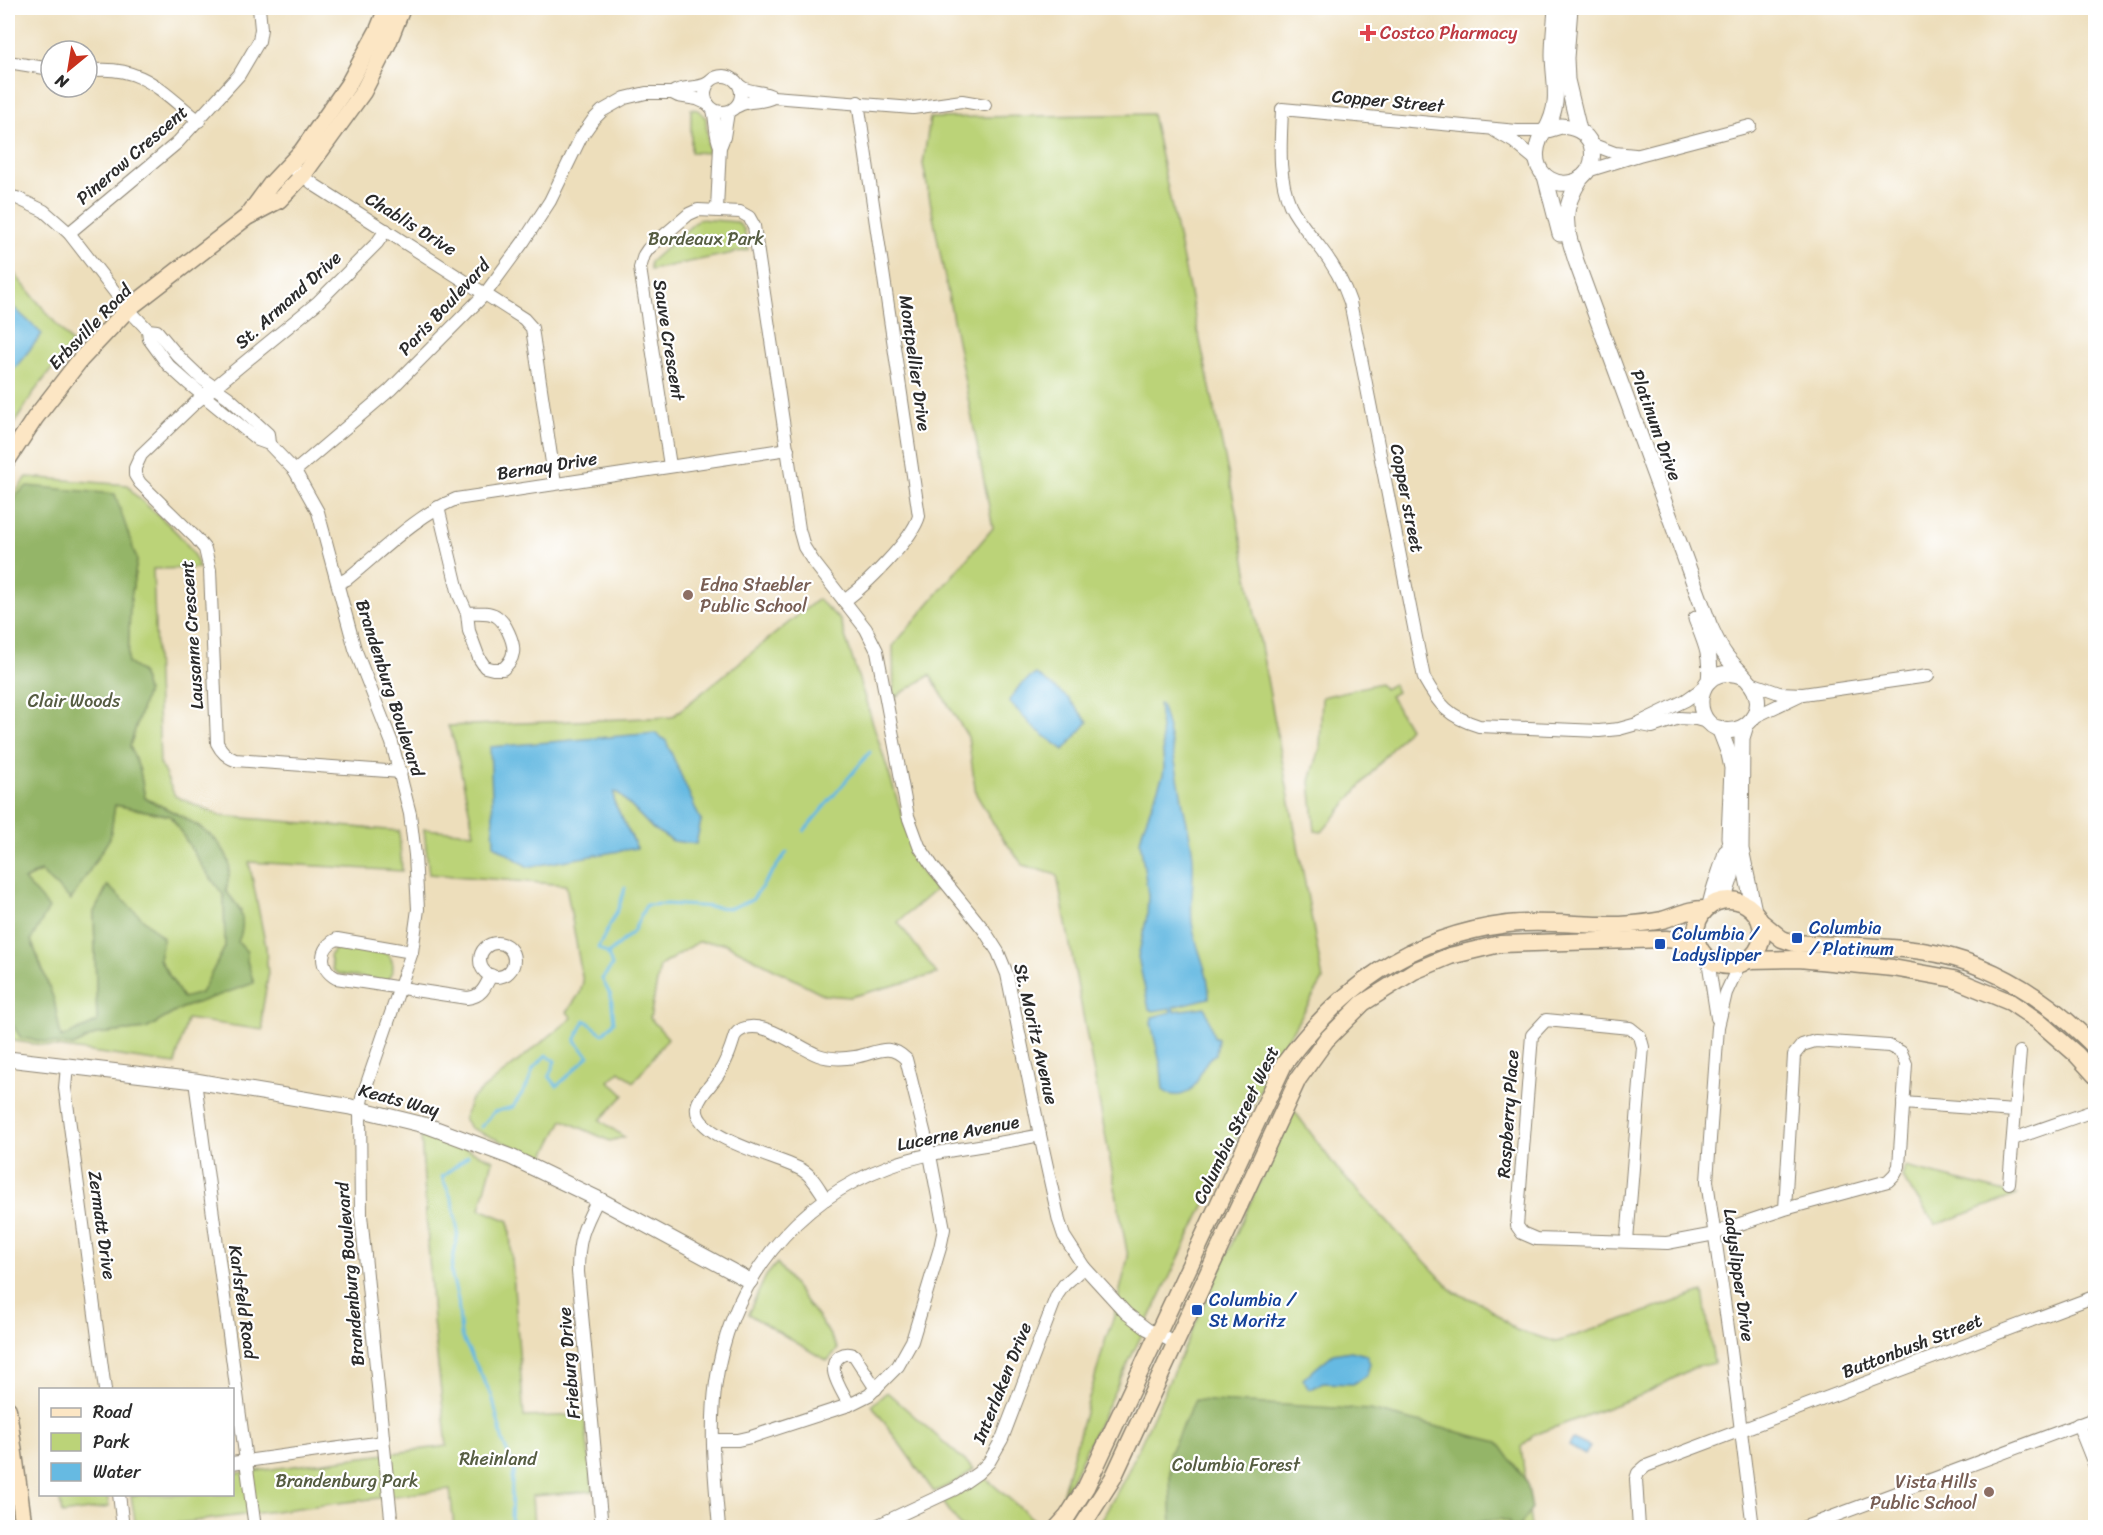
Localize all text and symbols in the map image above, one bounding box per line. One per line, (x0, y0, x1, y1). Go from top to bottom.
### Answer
place label: Costco Pharmacy (1380, 17, 1518, 49)
marker: Costco Pharmacy (1361, 26, 1375, 40)
north arrow (39, 39, 99, 99)
text: N (49, 66, 75, 97)
street label: Copper Street (1331, 80, 1446, 122)
street label: Pinerow Crescent (69, 97, 196, 213)
street label: Chablis Drive (359, 183, 463, 265)
park label: Bordeaux Park (648, 223, 764, 255)
street label: St. Armand Drive (227, 243, 349, 357)
street label: Paris Boulevard (390, 250, 499, 363)
street label: Erbsville Road (40, 275, 141, 378)
street label: Sauve Crescent (644, 277, 694, 404)
street label: Montpellier Drive (890, 293, 940, 433)
street label: Platinum Drive (1621, 365, 1691, 485)
street label: Copper street (1381, 441, 1433, 555)
street label: Bernay Drive (494, 442, 600, 490)
street label: Lausanne Crescent (171, 559, 213, 710)
place label: Edna Staebler Public School (700, 569, 812, 622)
marker: Edna Staebler Public School (681, 588, 695, 602)
street label: Brandenburg Boulevard (346, 595, 434, 782)
park label: Clair Woods (28, 685, 121, 717)
place label: Columbia / Platinum (1809, 912, 1894, 965)
place label: Columbia / Ladyslipper (1672, 918, 1762, 971)
marker: Columbia / Platinum (1790, 931, 1804, 945)
marker: Columbia / Ladyslipper (1653, 937, 1667, 951)
street label: St. Moritz Avenue (1004, 960, 1068, 1108)
street label: Columbia Street West (1184, 1040, 1288, 1210)
street label: Raspberry Place (1488, 1049, 1528, 1179)
street label: Keats Way (355, 1074, 444, 1126)
street label: Lucerne Avenue (894, 1105, 1022, 1161)
street label: Zermatt Drive (79, 1169, 125, 1281)
street label: Brandenburg Boulevard (326, 1179, 374, 1367)
street label: Ladyslipper Drive (1714, 1206, 1764, 1344)
street label: Karlsfeld Road (219, 1243, 267, 1363)
place label: Columbia / St Moritz (1209, 1284, 1297, 1337)
marker: Columbia / St Moritz (1190, 1303, 1204, 1317)
street label: Buttonbush Street (1837, 1304, 1987, 1388)
street label: Frieburg Drive (548, 1306, 590, 1420)
street label: Interlaken Drive (963, 1317, 1041, 1450)
legend (39, 1388, 234, 1496)
text: Road (93, 1396, 133, 1428)
text: Park (93, 1426, 130, 1458)
park label: Rheinland (459, 1443, 538, 1475)
park label: Columbia Forest (1172, 1449, 1301, 1481)
text: Water (93, 1456, 142, 1488)
park label: Brandenburg Park (275, 1465, 419, 1497)
place label: Vista Hills Public School (1870, 1466, 1978, 1519)
marker: Vista Hills Public School (1982, 1485, 1996, 1499)

